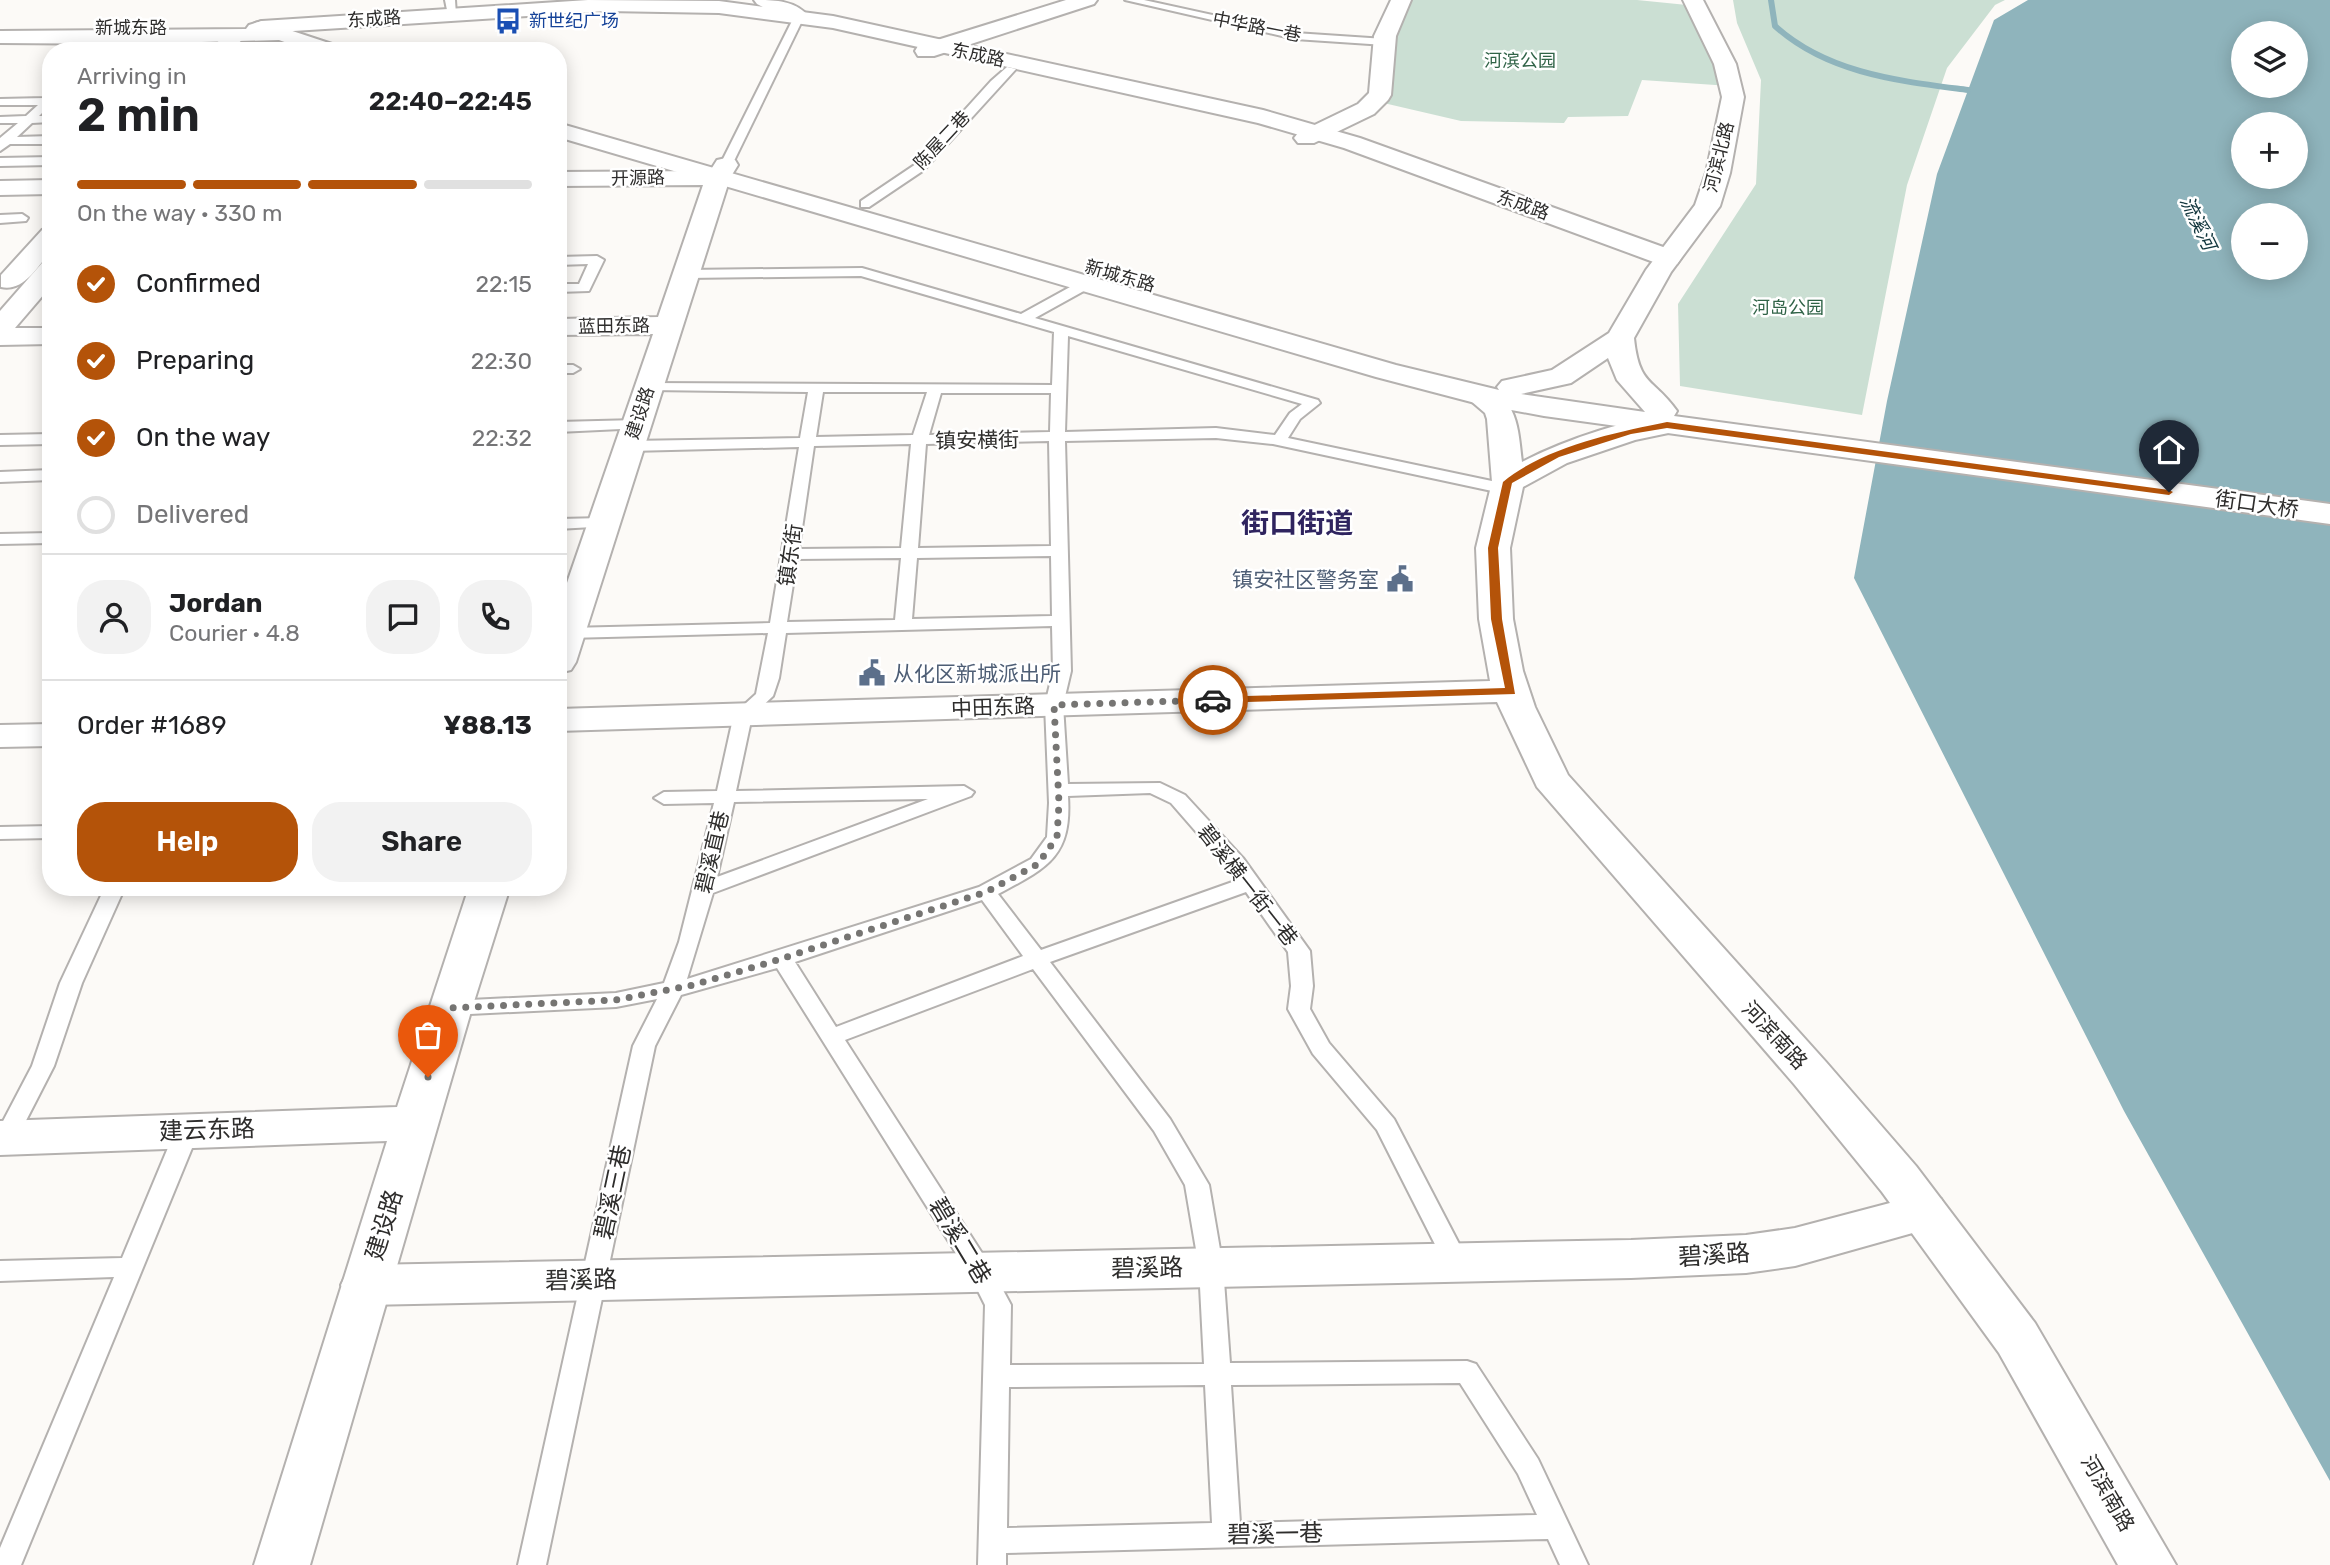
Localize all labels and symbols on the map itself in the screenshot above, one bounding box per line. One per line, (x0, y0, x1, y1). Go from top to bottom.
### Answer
street label: 东成路 (346, 6, 402, 32)
bus stop icon: 新世纪广场 (493, 6, 523, 36)
street label: 中华路一巷 (1211, 8, 1303, 46)
place label: 新世纪广场 (529, 10, 619, 32)
street label: 新城东路 (95, 17, 167, 39)
street label: 东成路 (949, 39, 1007, 71)
park label: 河滨公园 (1484, 50, 1556, 72)
street label: 陈屋二巷 (909, 106, 975, 174)
street label: 河滨北路 (1700, 119, 1738, 195)
street label: 开源路 (611, 167, 665, 189)
street label: 东成路 (1494, 185, 1552, 225)
water label: 流溪河 (2175, 192, 2223, 257)
street label: 新城东路 (1082, 256, 1158, 296)
park label: 河岛公园 (1752, 297, 1824, 319)
street label: 蓝田东路 (578, 314, 650, 338)
street label: 建设路 (621, 384, 659, 442)
pin (2139, 420, 2199, 492)
street label: 镇安横街 (935, 427, 1019, 453)
street label: 街口大桥 (2214, 486, 2300, 522)
district label: 街口街道 (1241, 507, 1353, 540)
street label: 镇东街 (773, 522, 807, 588)
public building icon: 镇安社区警务室 (1385, 564, 1415, 594)
place label: 镇安社区警务室 (1232, 567, 1379, 592)
public building icon: 从化区新城派出所 (857, 658, 887, 688)
place label: 从化区新城派出所 (893, 661, 1061, 686)
courier (1178, 665, 1248, 735)
street label: 中田东路 (951, 693, 1035, 721)
street label: 碧溪直巷 (690, 808, 734, 896)
street label: 碧溪横一街一巷 (1193, 819, 1303, 951)
street label: 河滨南路 (1737, 996, 1813, 1074)
pin (398, 1005, 458, 1077)
street label: 建云东路 (159, 1114, 255, 1146)
street label: 碧溪三巷 (589, 1142, 637, 1242)
street label: 建设路 (360, 1186, 408, 1264)
street label: 碧溪二巷 (923, 1193, 997, 1289)
street label: 碧溪路 (1677, 1239, 1751, 1271)
street label: 碧溪路 (1111, 1253, 1183, 1283)
street label: 碧溪路 (545, 1265, 617, 1295)
street label: 河滨南路 (2076, 1450, 2140, 1536)
street label: 碧溪一巷 (1227, 1519, 1323, 1549)

